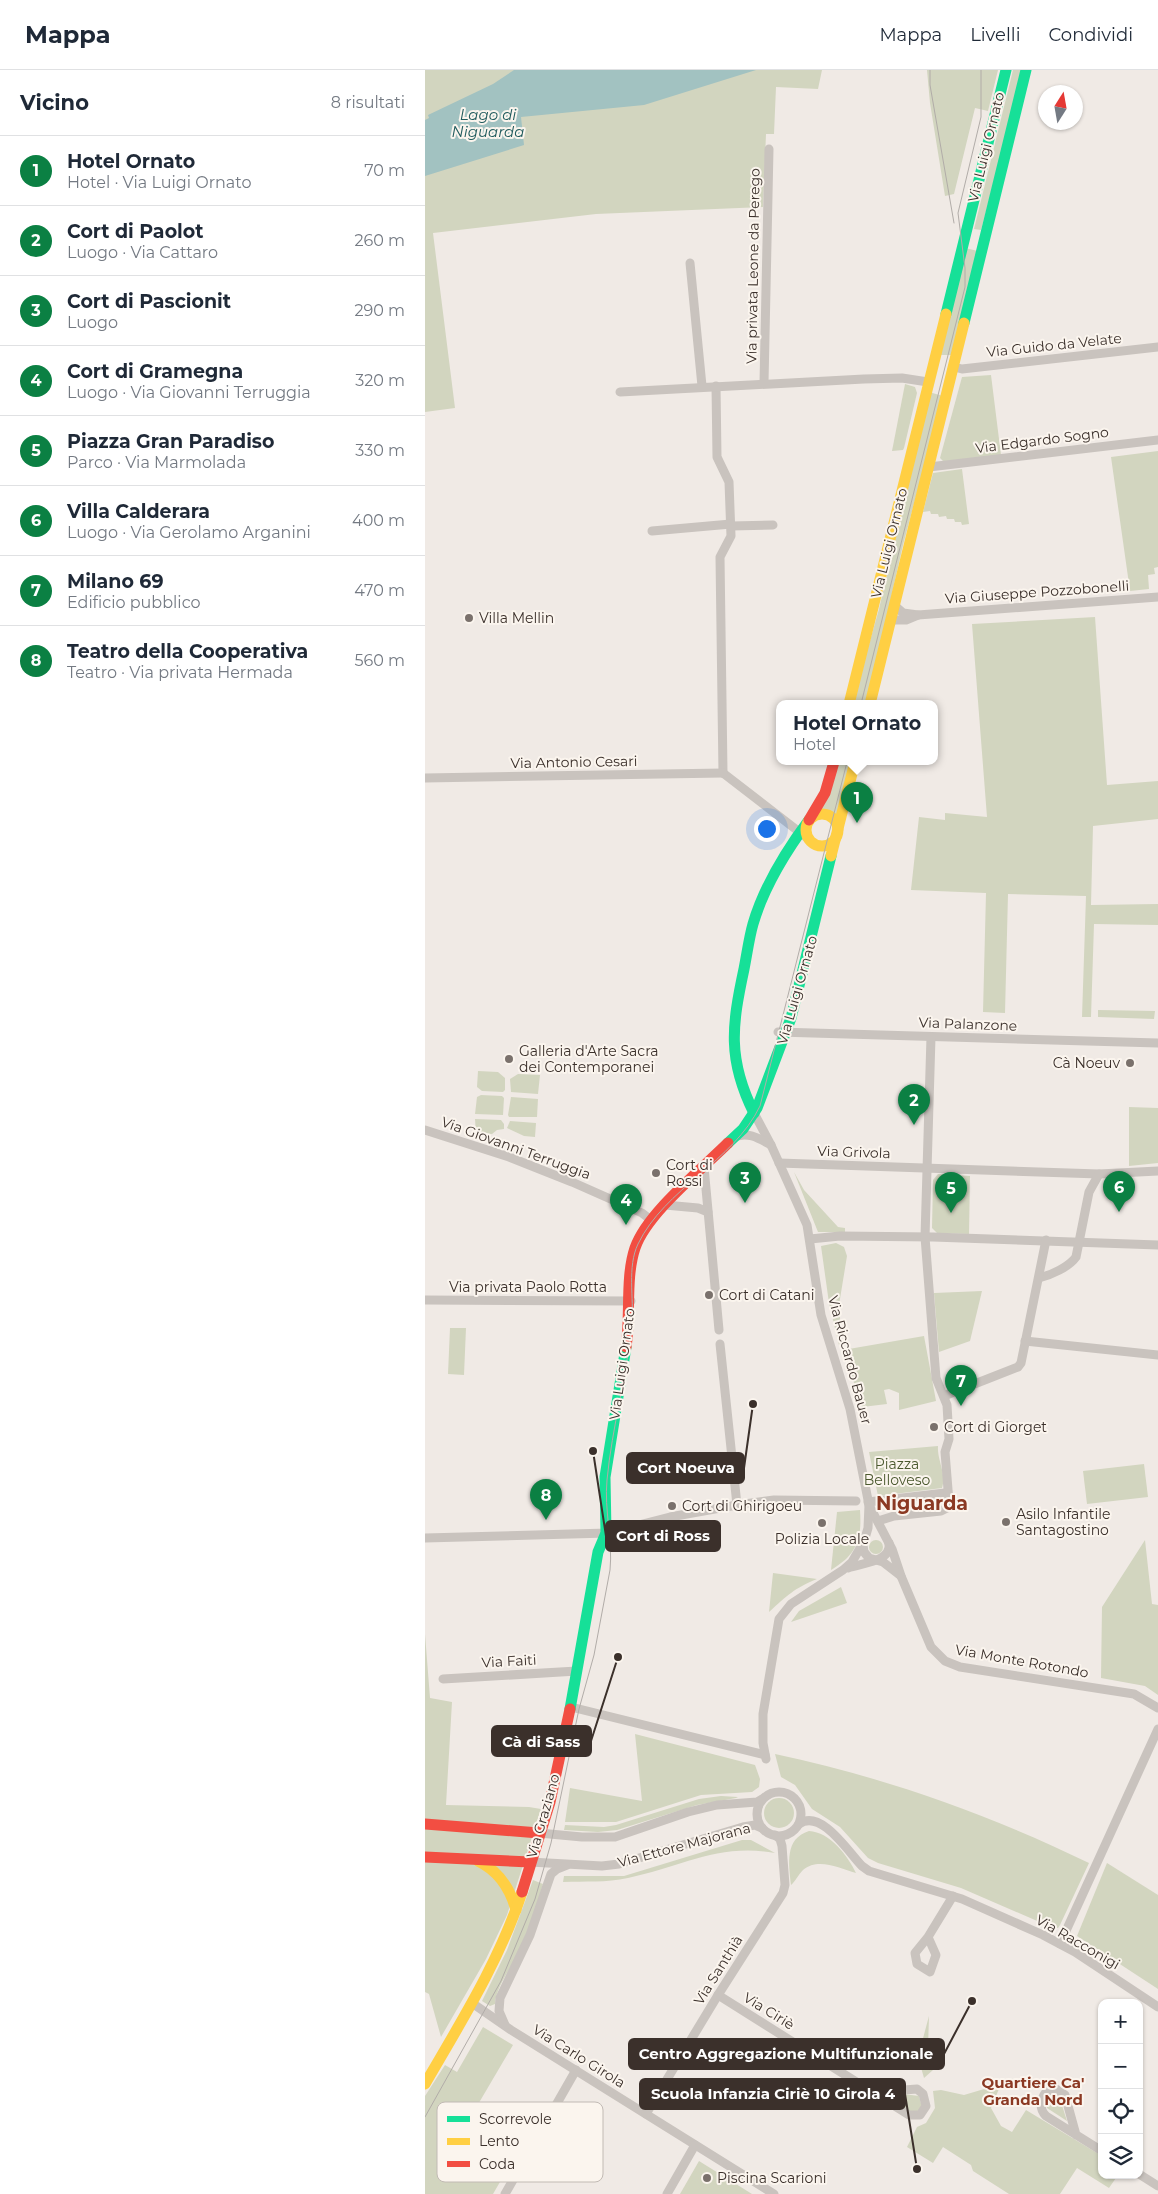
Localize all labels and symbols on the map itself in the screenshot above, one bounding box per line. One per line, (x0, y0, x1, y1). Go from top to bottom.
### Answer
north arrow (1038, 85, 1083, 130)
street label: Via Luigi Ornato (964, 90, 1008, 204)
water label: Lago di Niguarda (452, 105, 524, 141)
street label: Via privata Leone da Perego (742, 168, 764, 364)
street label: Via Guido da Velate (985, 329, 1123, 361)
street label: Via Edgardo Sogno (974, 423, 1110, 457)
street label: Via Luigi Ornato (867, 486, 911, 600)
street label: Via Giuseppe Pozzobonelli (944, 577, 1130, 607)
place label: Villa Mellin (479, 609, 554, 627)
marker: Villa Mellin (463, 612, 475, 624)
street label: Via Antonio Cesari (510, 752, 638, 772)
pin: 1 (841, 782, 873, 823)
your location (754, 816, 780, 842)
street label: Via Luigi Ornato (773, 933, 821, 1047)
street label: Via Palanzone (918, 1013, 1018, 1035)
place label: Galleria d'Arte Sacra dei Contemporanei (519, 1042, 658, 1076)
marker: Galleria d'Arte Sacra dei Contemporanei (503, 1053, 515, 1065)
place label: Cà Noeuv (1053, 1054, 1120, 1072)
marker: Cà Noeuv (1124, 1057, 1136, 1069)
pin: 2 (898, 1084, 930, 1125)
street label: Via Giovanni Terruggia (439, 1113, 593, 1183)
street label: Via Grivola (817, 1142, 891, 1162)
place label: Cort di Rossi (666, 1156, 713, 1190)
pin: 3 (729, 1162, 761, 1203)
marker: Cort di Rossi (650, 1167, 662, 1179)
pin: 6 (1103, 1171, 1135, 1212)
pin: 5 (935, 1172, 967, 1213)
pin: 4 (610, 1184, 642, 1225)
street label: Via privata Paolo Rotta (449, 1278, 607, 1296)
place label: Cort di Catani (719, 1286, 814, 1304)
marker: Cort di Catani (703, 1289, 715, 1301)
street label: Via Riccardo Bauer (824, 1294, 876, 1427)
street label: Via Luigi Ornato (605, 1307, 639, 1421)
pin: 7 (945, 1365, 977, 1406)
place label: Cort di Giorget (944, 1418, 1047, 1436)
marker: Cort di Giorget (928, 1421, 940, 1433)
callout: Cort Noeuva (627, 1453, 744, 1483)
park label: Piazza Belloveso (864, 1455, 930, 1489)
text: Cort Noeuva (637, 1458, 735, 1477)
pin: 8 (530, 1479, 562, 1520)
district label: Niguarda (876, 1492, 968, 1515)
place label: Cort di Ghirigoeu (682, 1497, 802, 1515)
marker: Cort di Ghirigoeu (666, 1500, 678, 1512)
place label: Asilo Infantile Santagostino (1016, 1505, 1110, 1539)
marker: Asilo Infantile Santagostino (1000, 1516, 1012, 1528)
marker: Polizia Locale (816, 1517, 828, 1529)
callout: Cort di Ross (606, 1521, 720, 1551)
text: Cort di Ross (616, 1526, 710, 1545)
place label: Polizia Locale (775, 1530, 869, 1548)
street label: Via Monte Rotondo (954, 1640, 1090, 1682)
street label: Via Faiti (481, 1651, 537, 1671)
callout: Cà di Sass (492, 1726, 591, 1756)
text: Cà di Sass (502, 1732, 580, 1751)
street label: Via Graziano (522, 1772, 564, 1860)
street label: Via Ettore Majorana (616, 1819, 752, 1871)
street label: Via Racconigi (1033, 1911, 1123, 1973)
street label: Via Santhià (690, 1932, 746, 2008)
street label: Via Ciriè (740, 1988, 798, 2034)
street label: Via Carlo Girola (529, 2020, 629, 2092)
callout: Centro Aggregazione Multifunzionale (629, 2039, 944, 2069)
text: Centro Aggregazione Multifunzionale (639, 2044, 933, 2063)
district label: Quartiere Ca' Granda Nord (982, 2073, 1084, 2109)
callout: Scuola Infanzia Ciriè 10 Girola 4 (640, 2079, 905, 2109)
text: Scuola Infanzia Ciriè 10 Girola 4 (651, 2084, 896, 2103)
legend (437, 2102, 603, 2182)
text: Scorrevole (479, 2110, 552, 2128)
text: Lento (479, 2132, 519, 2150)
text: Coda (479, 2155, 515, 2173)
place label: Piscina Scarioni (717, 2169, 827, 2187)
marker: Piscina Scarioni (701, 2172, 713, 2184)

